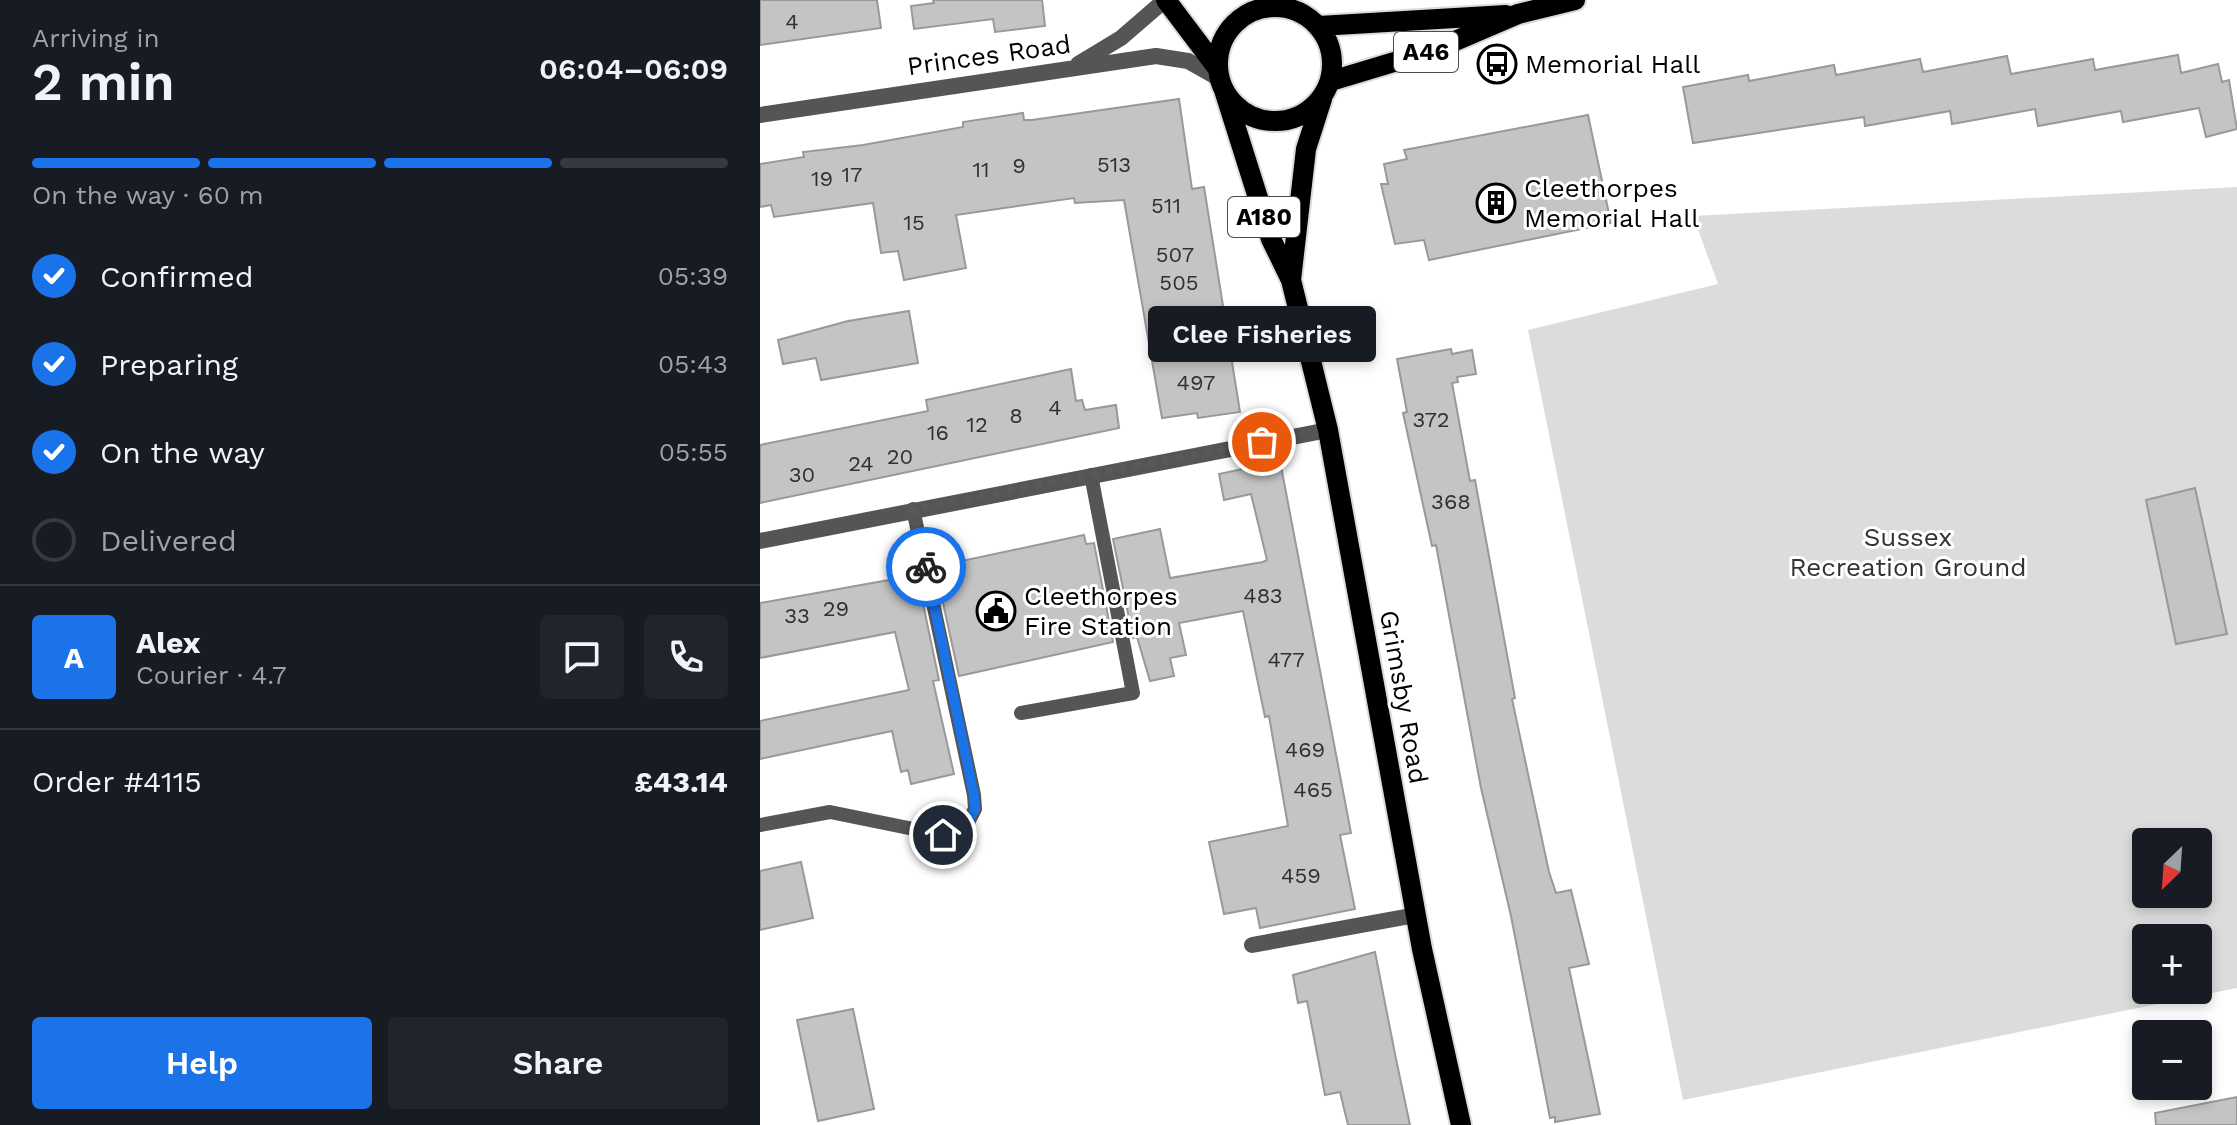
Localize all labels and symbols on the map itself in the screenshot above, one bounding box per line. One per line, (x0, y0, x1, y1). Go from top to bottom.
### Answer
house number: 4 (785, 9, 799, 34)
street label: Princes Road (905, 29, 1073, 81)
road number: A46 (1394, 32, 1458, 72)
bus stop icon: Memorial Hall (1476, 43, 1518, 85)
place label: Memorial Hall (1525, 49, 1700, 79)
house number: 513 (1097, 152, 1131, 177)
house number: 9 (1012, 153, 1026, 178)
house number: 11 (972, 157, 990, 182)
house number: 17 (842, 162, 862, 187)
house number: 19 (811, 166, 833, 191)
place label: Cleethorpes Memorial Hall (1524, 173, 1699, 233)
building icon: Cleethorpes Memorial Hall (1475, 182, 1517, 224)
house number: 511 (1151, 193, 1181, 218)
road number: A180 (1228, 197, 1300, 237)
house number: 15 (903, 210, 925, 235)
house number: 507 (1156, 242, 1194, 267)
house number: 505 (1159, 270, 1199, 295)
callout: Clee Fisheries (1148, 306, 1376, 362)
house number: 497 (1177, 370, 1215, 395)
house number: 4 (1048, 395, 1062, 420)
house number: 8 (1009, 403, 1023, 428)
house number: 372 (1412, 407, 1450, 432)
pin (1228, 408, 1296, 476)
house number: 12 (966, 412, 988, 437)
house number: 16 (927, 420, 949, 445)
house number: 20 (887, 444, 913, 469)
house number: 24 (848, 451, 874, 476)
house number: 30 (789, 462, 815, 487)
house number: 368 (1431, 489, 1471, 514)
park label: Sussex Recreation Ground (1789, 522, 2027, 582)
courier (886, 527, 966, 607)
place label: Cleethorpes Fire Station (1024, 581, 1178, 641)
house number: 483 (1243, 583, 1283, 608)
public building icon: Cleethorpes Fire Station (975, 590, 1017, 632)
house number: 29 (823, 596, 849, 621)
house number: 33 (784, 603, 810, 628)
street label: Grimsby Road (1374, 608, 1434, 786)
house number: 477 (1267, 647, 1305, 672)
house number: 469 (1285, 737, 1325, 762)
house number: 465 (1293, 777, 1333, 802)
pin (909, 801, 977, 869)
north arrow (2132, 828, 2212, 908)
house number: 459 (1281, 863, 1321, 888)

